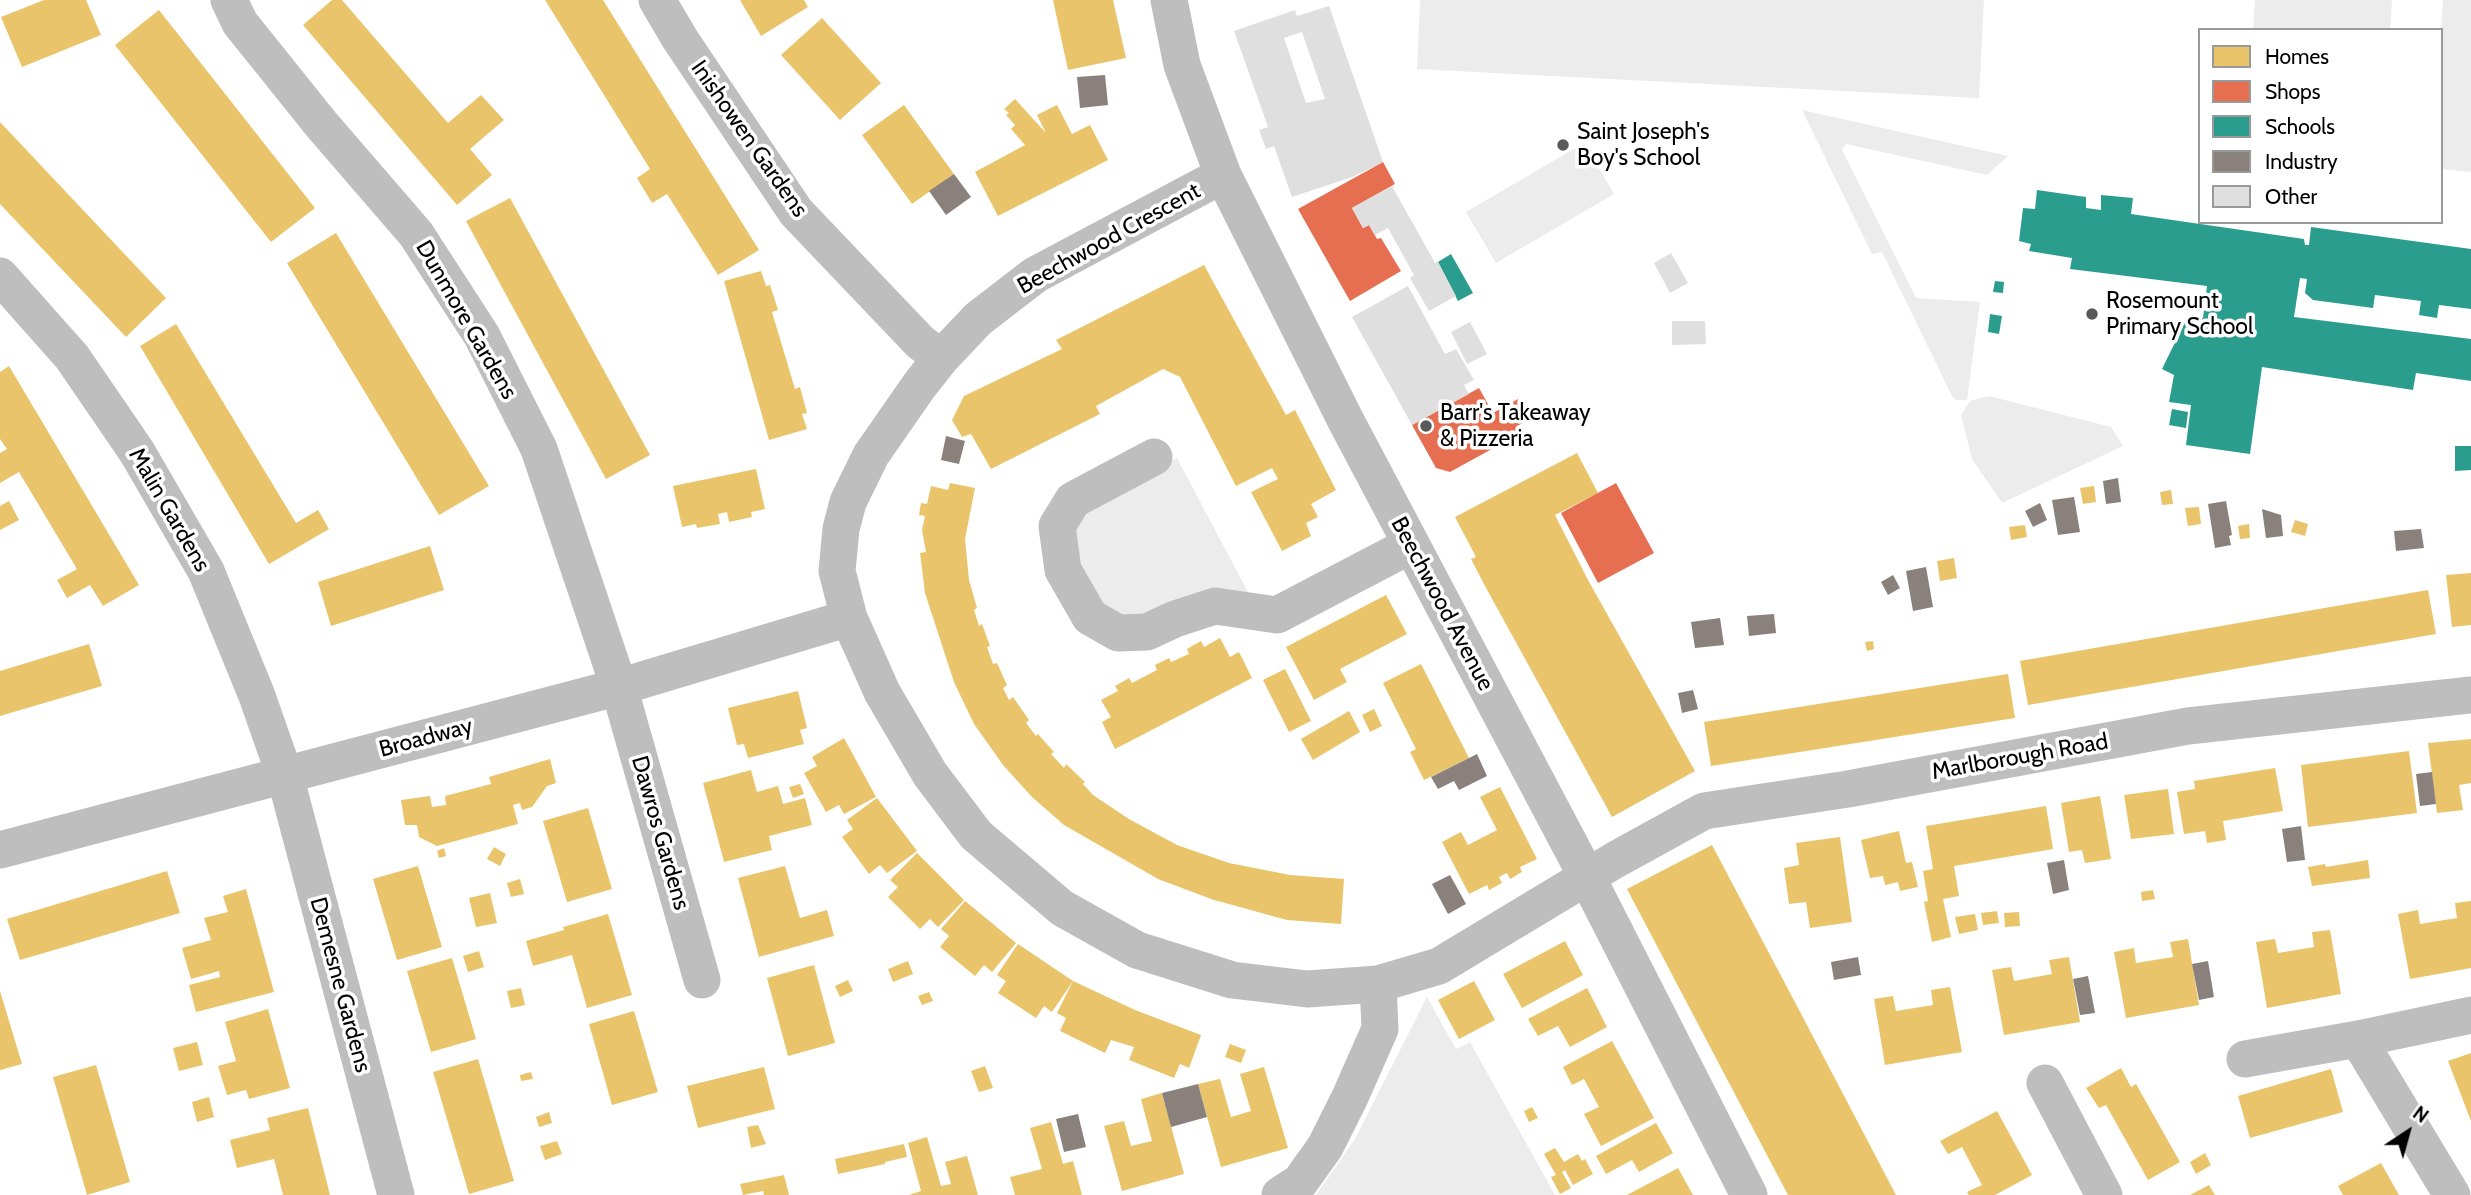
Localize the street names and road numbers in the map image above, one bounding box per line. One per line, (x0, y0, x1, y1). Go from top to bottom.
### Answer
street label: Inishowen Gardens (685, 55, 813, 223)
street label: Beechwood Crescent (1013, 177, 1205, 301)
street label: Dunmore Gardens (409, 236, 523, 404)
street label: Malin Gardens (122, 443, 216, 577)
street label: Beechwood Avenue (1385, 512, 1499, 696)
street label: Broadway (376, 712, 476, 764)
street label: Marlborough Road (1930, 728, 2110, 786)
street label: Dawros Gardens (625, 753, 695, 913)
street label: Demesne Gardens (303, 894, 377, 1076)

